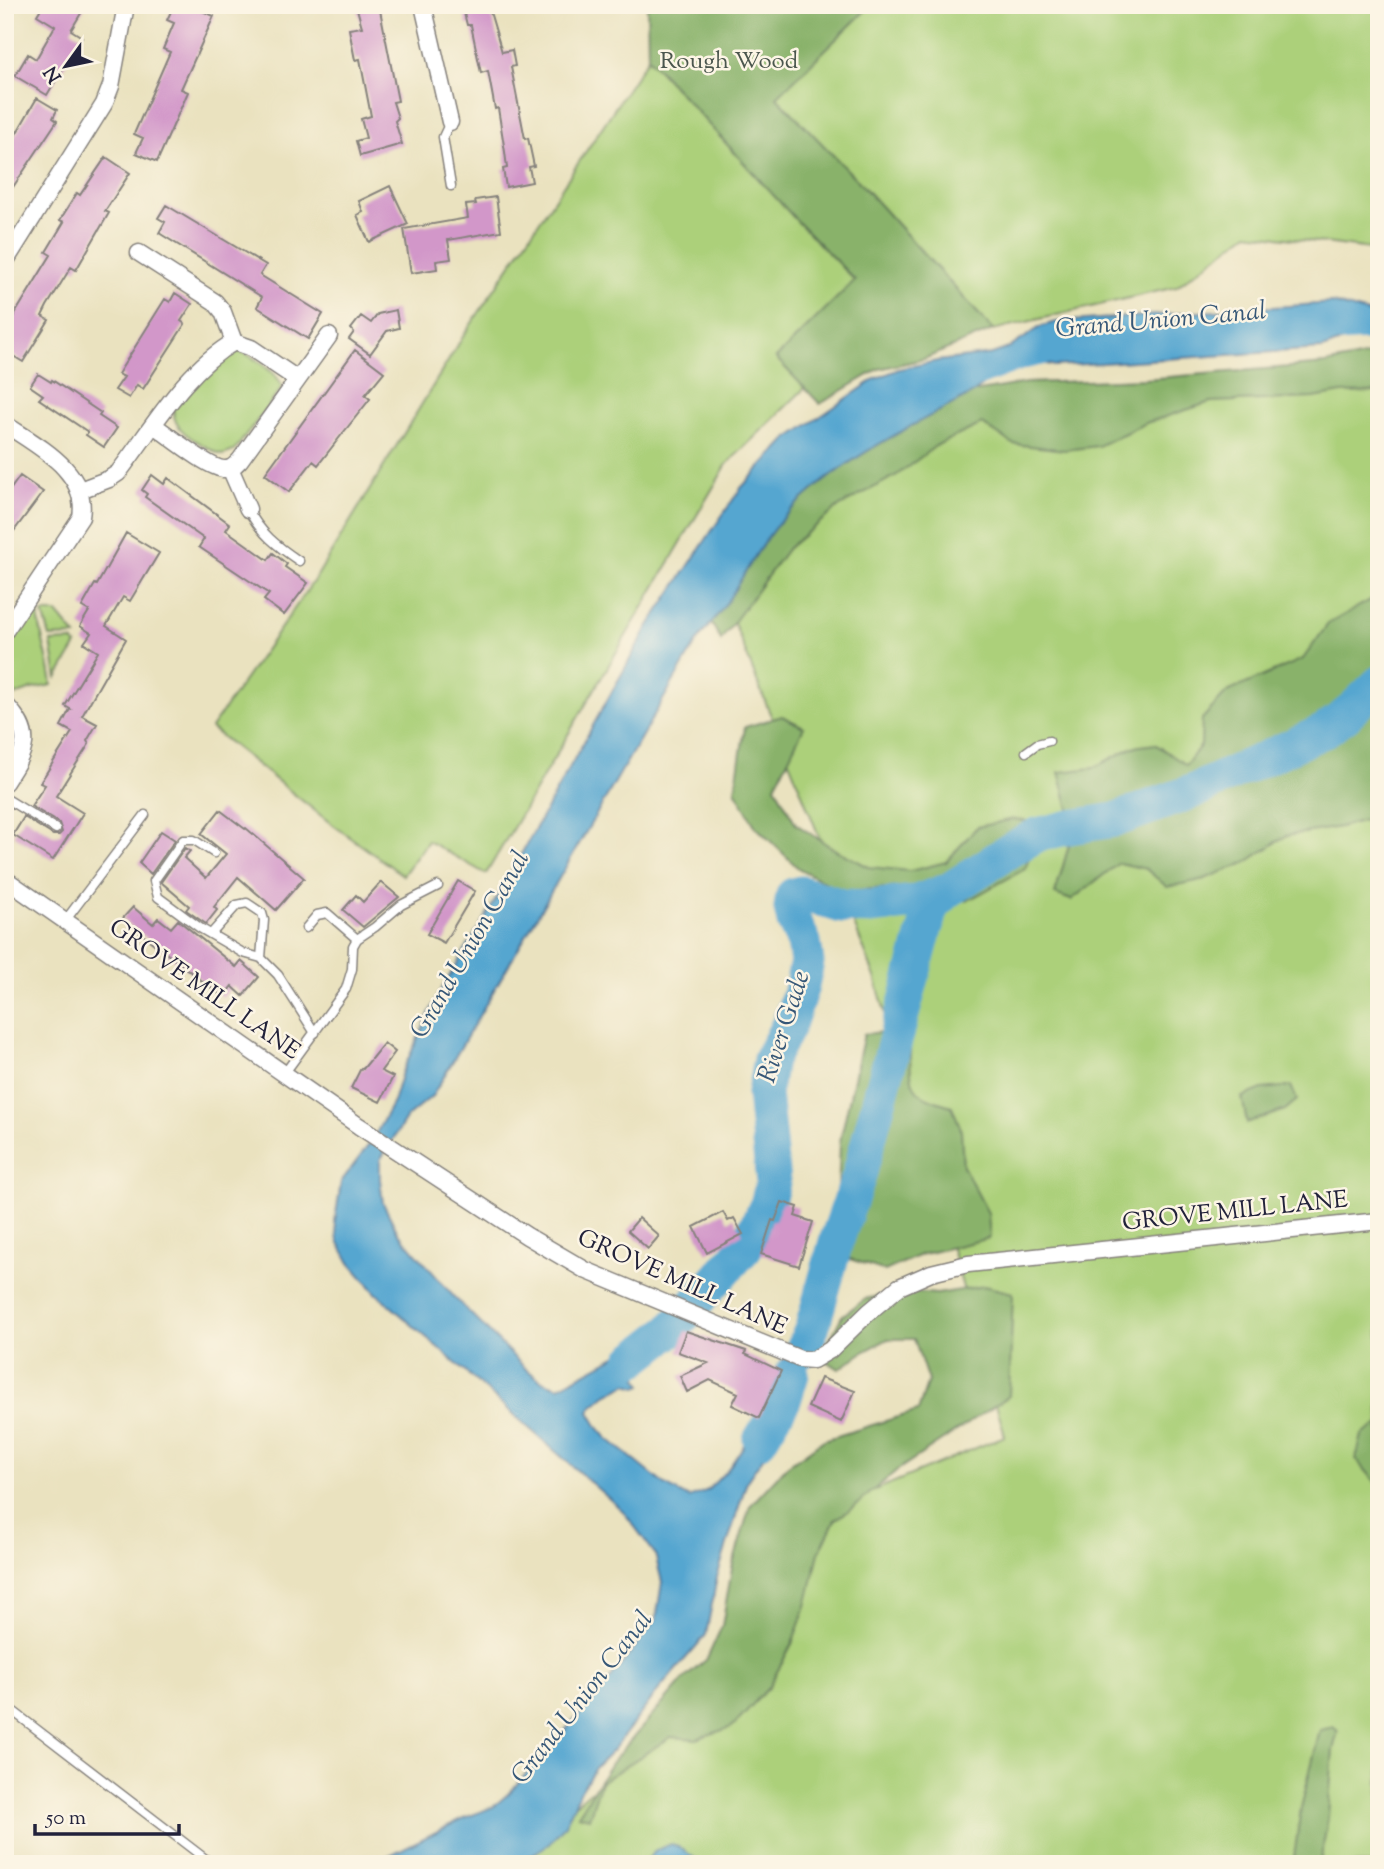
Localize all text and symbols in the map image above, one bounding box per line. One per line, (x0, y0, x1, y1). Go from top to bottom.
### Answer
north arrow (32, 32, 102, 102)
park label: Rough Wood (660, 45, 799, 79)
text: N (38, 60, 69, 88)
water label: Grand Union Canal (1054, 293, 1268, 349)
water label: Grand Union Canal (402, 844, 540, 1046)
street label: GROVE MILL LANE (101, 911, 307, 1069)
water label: River Gade (750, 966, 820, 1088)
street label: GROVE MILL LANE (1121, 1183, 1350, 1241)
street label: GROVE MILL LANE (572, 1221, 793, 1345)
water label: Grand Union Canal (503, 1603, 663, 1793)
scale bar (35, 1792, 178, 1836)
text: 50 m (45, 1804, 86, 1834)

